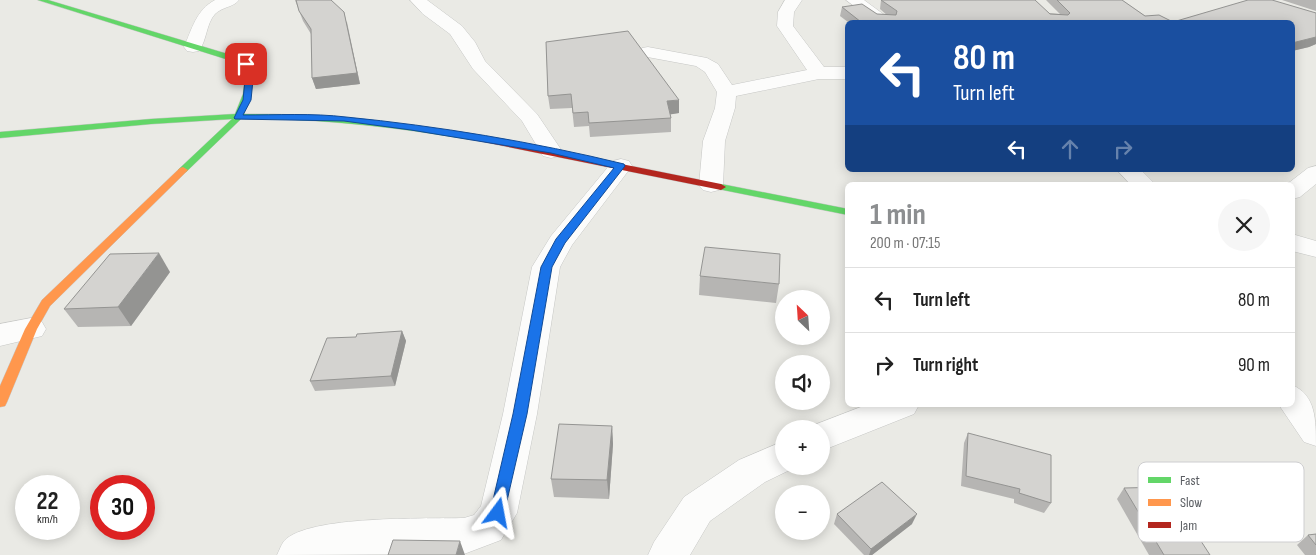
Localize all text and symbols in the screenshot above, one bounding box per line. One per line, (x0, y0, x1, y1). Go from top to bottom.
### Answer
text: 80 m (953, 37, 1015, 80)
icon: left (870, 40, 935, 105)
pin (225, 43, 267, 85)
icon: arrive (232, 50, 260, 78)
text: Turn left (953, 80, 1015, 107)
icon: left (1003, 135, 1031, 163)
icon: ahead (1056, 135, 1084, 163)
icon: right (1109, 135, 1137, 163)
text: 1 min (870, 197, 926, 233)
button: close (1218, 199, 1270, 251)
text: 200 m · 07:15 (870, 234, 940, 253)
icon: left (870, 286, 898, 314)
text: Turn left (913, 289, 970, 312)
text: 80 m (1238, 289, 1270, 312)
north arrow (775, 290, 830, 345)
map controls (775, 290, 830, 540)
icon: right (870, 351, 898, 379)
text: Turn right (913, 354, 978, 377)
text: 90 m (1238, 354, 1270, 377)
button: sound (775, 355, 830, 410)
button: + (775, 420, 830, 475)
legend (1138, 462, 1304, 542)
text: Fast (1180, 472, 1200, 489)
speed limit sign: 30 (90, 475, 155, 540)
button: − (775, 485, 830, 540)
text: 22 (37, 486, 58, 517)
position arrow (471, 486, 523, 538)
text: Slow (1180, 494, 1202, 511)
text: km/h (37, 512, 58, 527)
text: Jam (1179, 517, 1197, 534)

